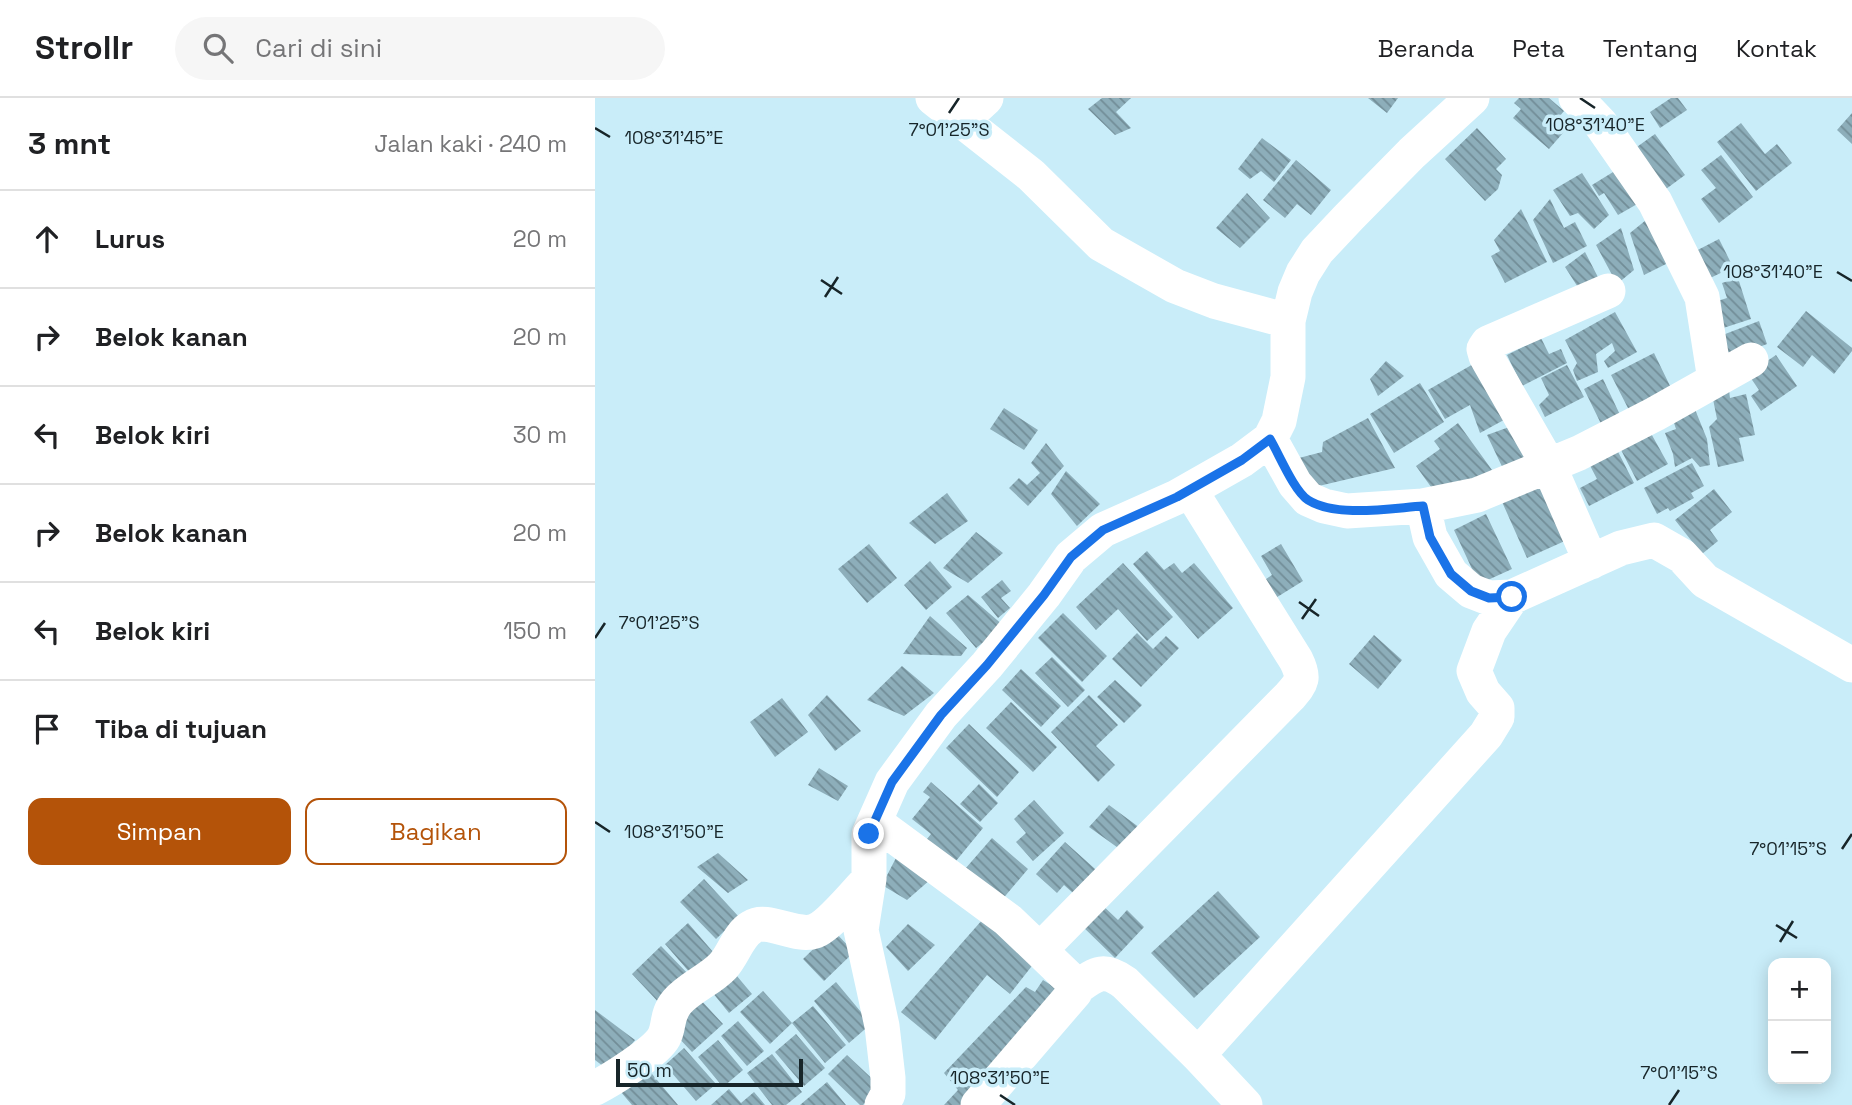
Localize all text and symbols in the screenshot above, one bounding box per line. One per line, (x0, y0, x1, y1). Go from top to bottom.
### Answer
search box (175, 17, 665, 80)
text: Strollr (35, 27, 133, 69)
icon: search (199, 29, 237, 67)
text: Cari di sini (255, 31, 382, 65)
text: Beranda (1378, 33, 1474, 64)
text: Peta (1512, 33, 1565, 64)
text: Tentang (1603, 33, 1698, 64)
text: Kontak (1736, 33, 1817, 64)
text: 108°31'40"E (1545, 113, 1645, 136)
text: 7°01'25"S (909, 118, 989, 141)
text: 3 mnt (28, 124, 111, 163)
text: 108°31'45"E (625, 126, 723, 149)
text: Jalan kaki · 240 m (374, 129, 567, 159)
icon: ahead (28, 220, 66, 258)
text: Lurus (95, 222, 165, 256)
text: 20 m (513, 224, 567, 254)
text: 108°31'40"E (1723, 260, 1823, 283)
icon: right (28, 318, 66, 356)
text: Belok kanan (95, 320, 248, 354)
text: 20 m (513, 322, 567, 352)
icon: left (28, 416, 66, 454)
text: Belok kiri (95, 418, 210, 452)
text: 30 m (513, 420, 567, 450)
icon: right (28, 514, 66, 552)
text: Belok kanan (95, 516, 248, 550)
text: 20 m (513, 518, 567, 548)
route start (1496, 581, 1527, 612)
text: 7°01'25"S (619, 611, 699, 634)
icon: left (28, 612, 66, 650)
text: Belok kiri (95, 614, 210, 648)
text: 150 m (503, 616, 567, 646)
icon: arrive (28, 710, 66, 748)
text: Tiba di tujuan (95, 712, 267, 746)
button: Simpan (28, 798, 291, 865)
button: Bagikan (305, 798, 567, 865)
route end (853, 818, 884, 849)
text: 108°31'50"E (624, 820, 724, 843)
text: 7°01'15"S (1749, 837, 1827, 860)
map controls (1768, 958, 1831, 1084)
button: + (1768, 958, 1831, 1021)
button: − (1768, 1021, 1831, 1084)
scale bar (616, 1056, 803, 1088)
text: 50 m (627, 1058, 672, 1083)
text: 7°01'15"S (1640, 1061, 1718, 1084)
text: 108°31'50"E (950, 1066, 1050, 1089)

